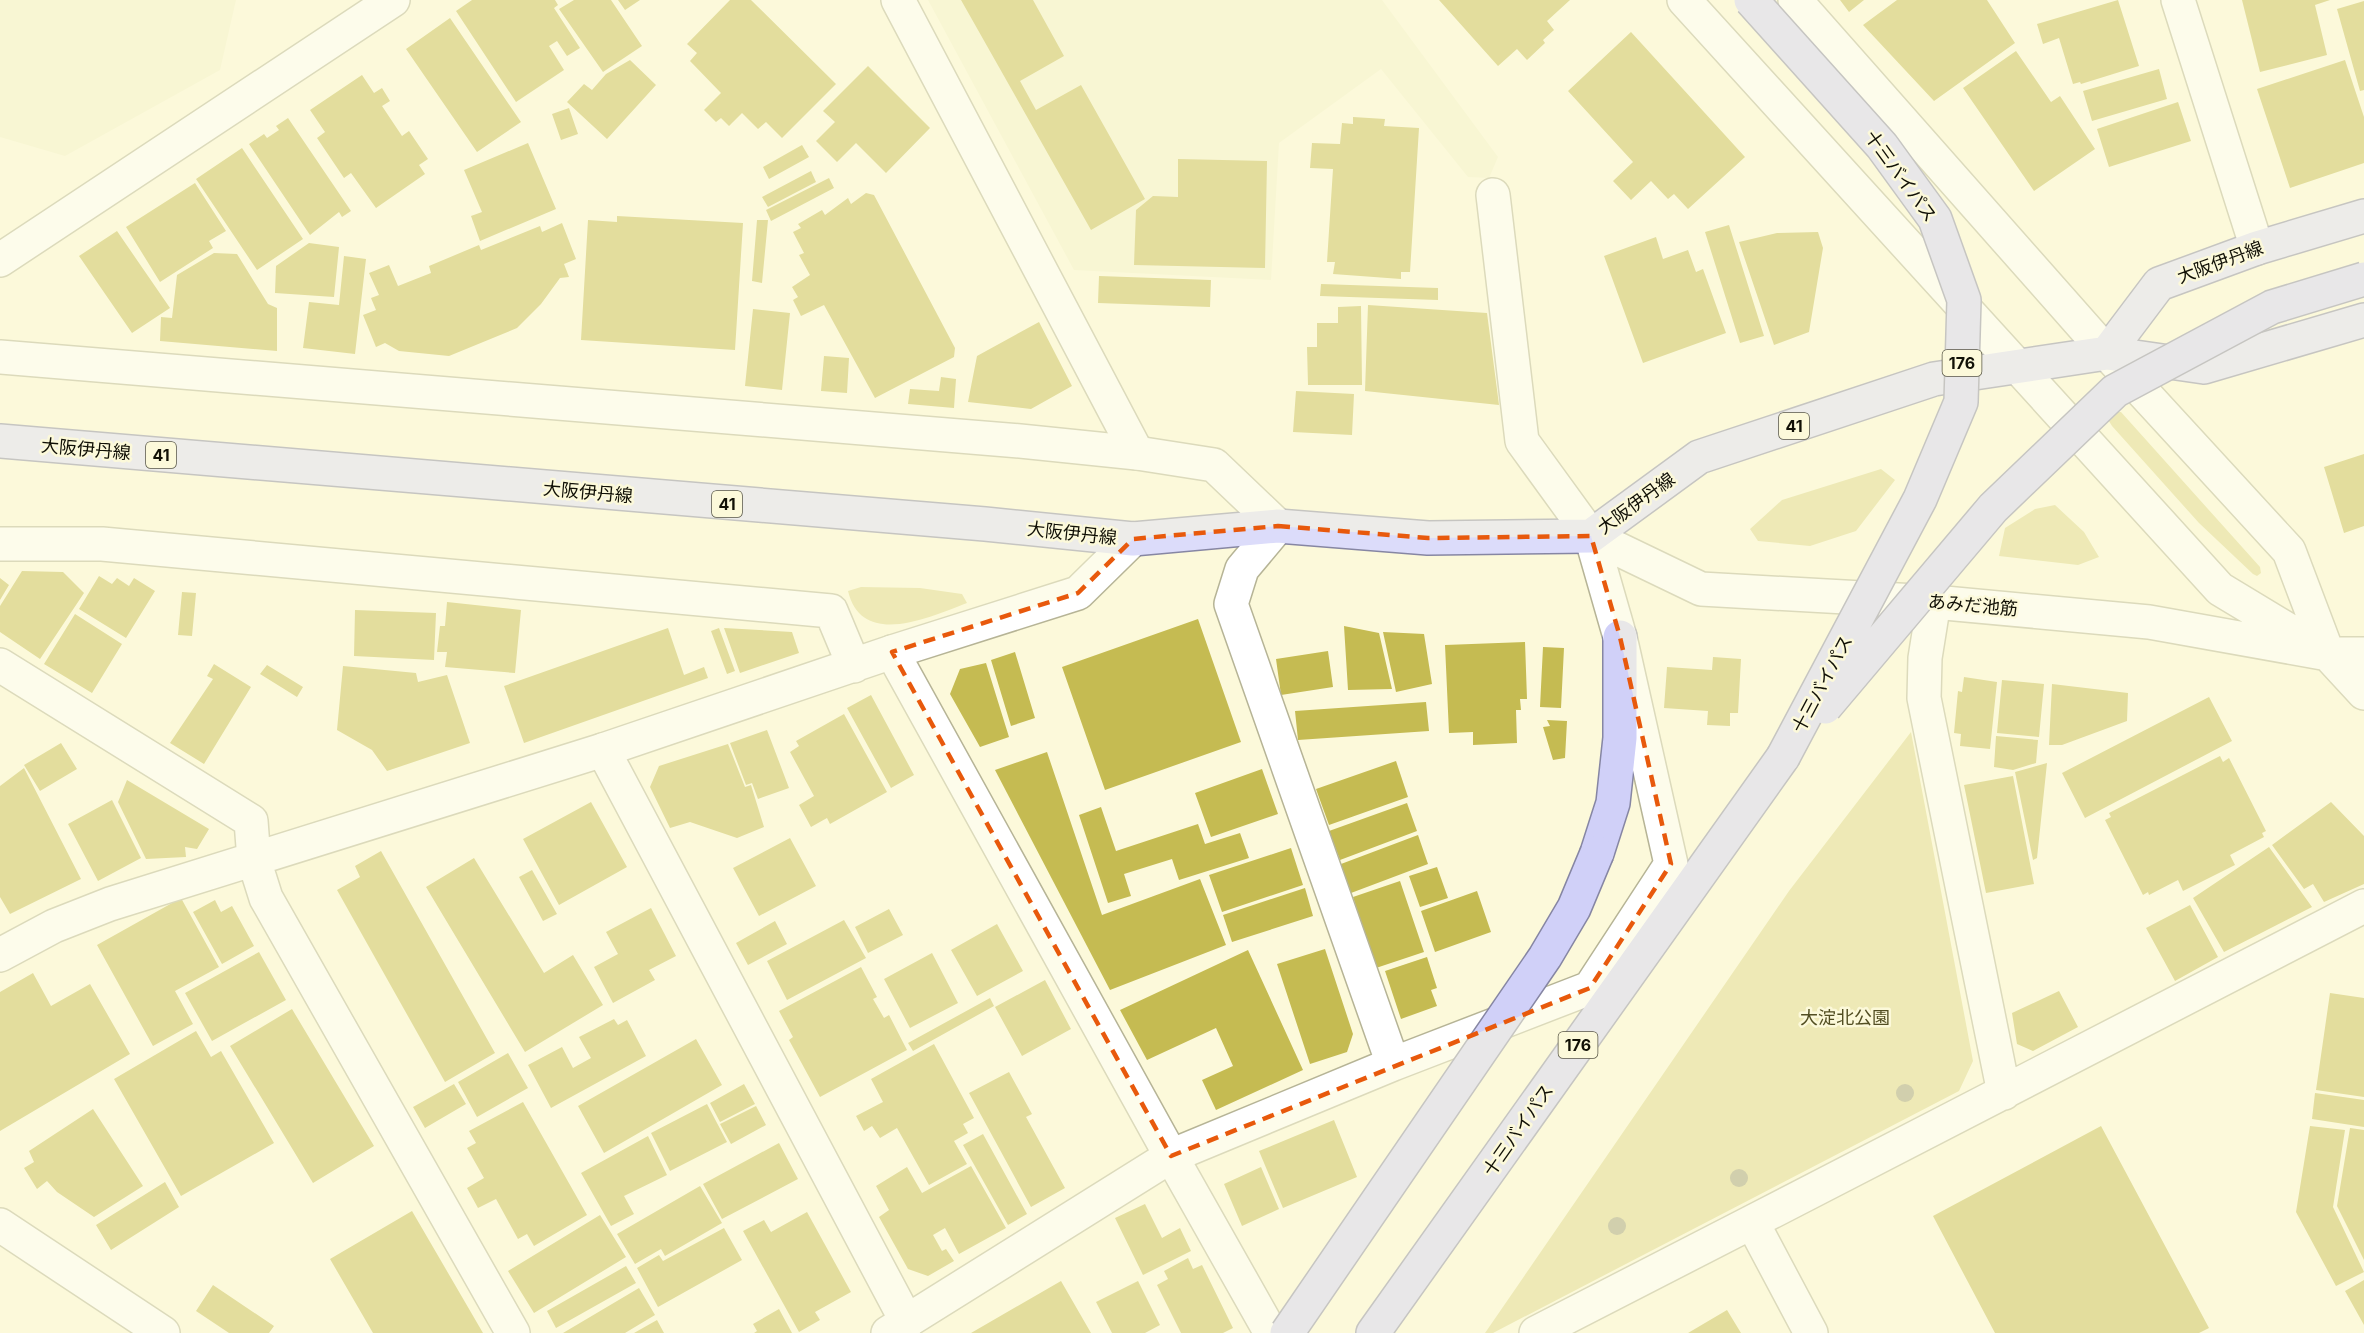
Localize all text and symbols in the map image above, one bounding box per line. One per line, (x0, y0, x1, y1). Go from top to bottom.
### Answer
street label: 十三バイパス (1861, 126, 1941, 226)
street label: 大阪伊丹線 (2174, 237, 2266, 287)
road number: 176 (1942, 350, 1982, 376)
road number: 41 (1779, 413, 1809, 439)
street label: 大阪伊丹線 (40, 435, 132, 463)
road number: 41 (146, 442, 176, 468)
street label: 大阪伊丹線 (1593, 468, 1679, 538)
street label: 大阪伊丹線 (542, 478, 634, 506)
road number: 41 (712, 491, 742, 517)
street label: 大阪伊丹線 (1026, 518, 1118, 548)
street label: あみだ池筋 (1927, 591, 2019, 619)
street label: 十三バイパス (1787, 632, 1857, 736)
park label: 大淀北公園 (1800, 1007, 1890, 1028)
road number: 176 (1558, 1032, 1598, 1058)
street label: 十三バイパス (1479, 1080, 1557, 1180)

